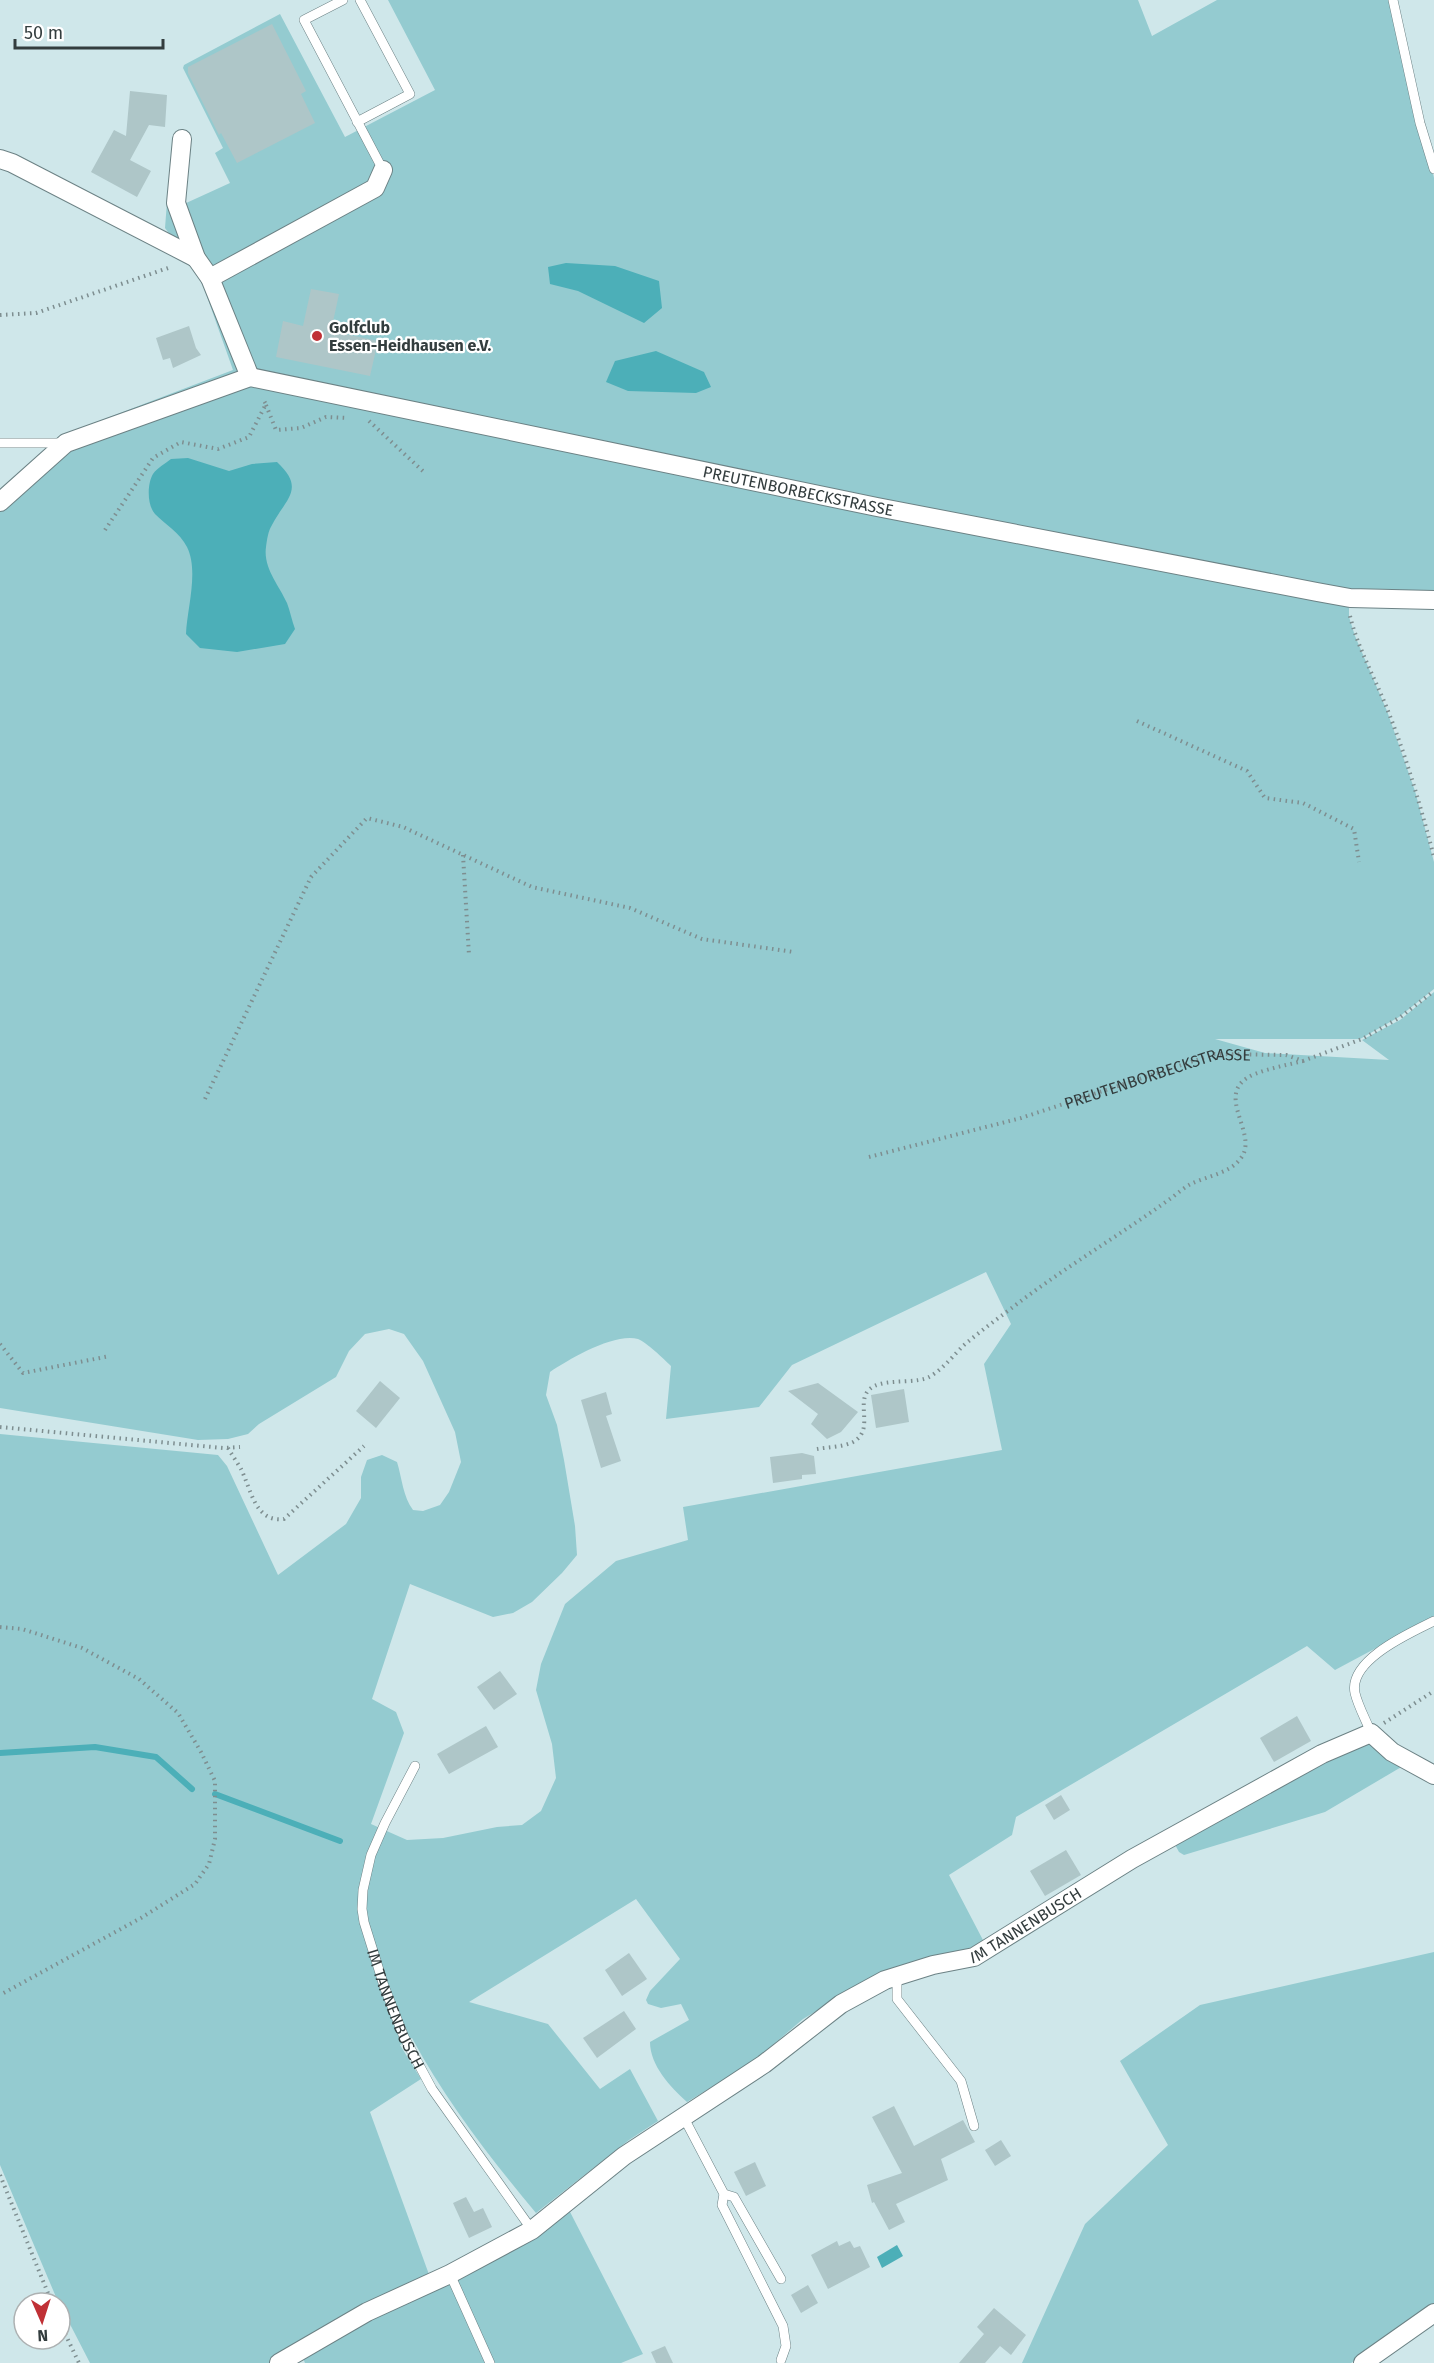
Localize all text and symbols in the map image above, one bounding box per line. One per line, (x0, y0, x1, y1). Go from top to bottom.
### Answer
scale bar (15, 12, 164, 50)
text: 50 m (24, 22, 63, 44)
place label: Golfclub Essen-Heidhausen e.V. (329, 318, 492, 355)
marker: Golfclub Essen-Heidhausen e.V. (310, 329, 324, 343)
street label: PREUTENBORBECKSTRASSE (701, 462, 895, 520)
street label: PREUTENBORBECKSTRASSE (1062, 1045, 1251, 1113)
street label: IM TANNENBUSCH (969, 1884, 1085, 1968)
street label: IM TANNENBUSCH (363, 1946, 428, 2072)
north arrow (12, 2291, 72, 2351)
text: N (37, 2326, 49, 2345)

